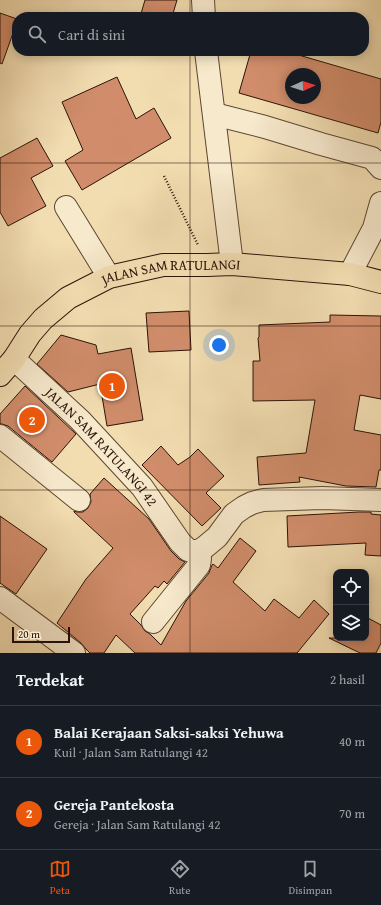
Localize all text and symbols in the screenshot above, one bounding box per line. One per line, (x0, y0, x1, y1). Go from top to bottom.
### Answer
search box (12, 12, 369, 56)
icon: search (26, 23, 48, 45)
text: Cari di sini (58, 24, 125, 45)
north arrow (285, 68, 321, 104)
street label: JALAN SAM RATULANGI (96, 254, 241, 290)
your location (209, 335, 229, 355)
pin: 1 (99, 371, 125, 401)
street label: JALAN SAM RATULANGI 42 (39, 381, 162, 510)
pin: 2 (19, 405, 45, 435)
map controls (333, 569, 369, 641)
button: locate (333, 569, 369, 605)
button: layers (333, 605, 369, 641)
scale bar (12, 625, 70, 644)
text: 20 m (18, 626, 40, 642)
text: Terdekat (16, 667, 84, 692)
text: 2 hasil (330, 670, 365, 689)
text: Balai Kerajaan Saksi-saksi Yehuwa (54, 722, 284, 743)
text: 1 (26, 732, 32, 751)
text: 40 m (339, 732, 365, 751)
text: Kuil · Jalan Sam Ratulangi 42 (54, 743, 208, 762)
text: Gereja Pantekosta (54, 794, 174, 815)
text: 2 (26, 804, 32, 823)
text: 70 m (339, 804, 365, 823)
text: Gereja · Jalan Sam Ratulangi 42 (54, 815, 221, 834)
tab: Peta (49, 858, 71, 898)
tab: Rute (169, 858, 191, 898)
tab: Disimpan (289, 858, 332, 898)

